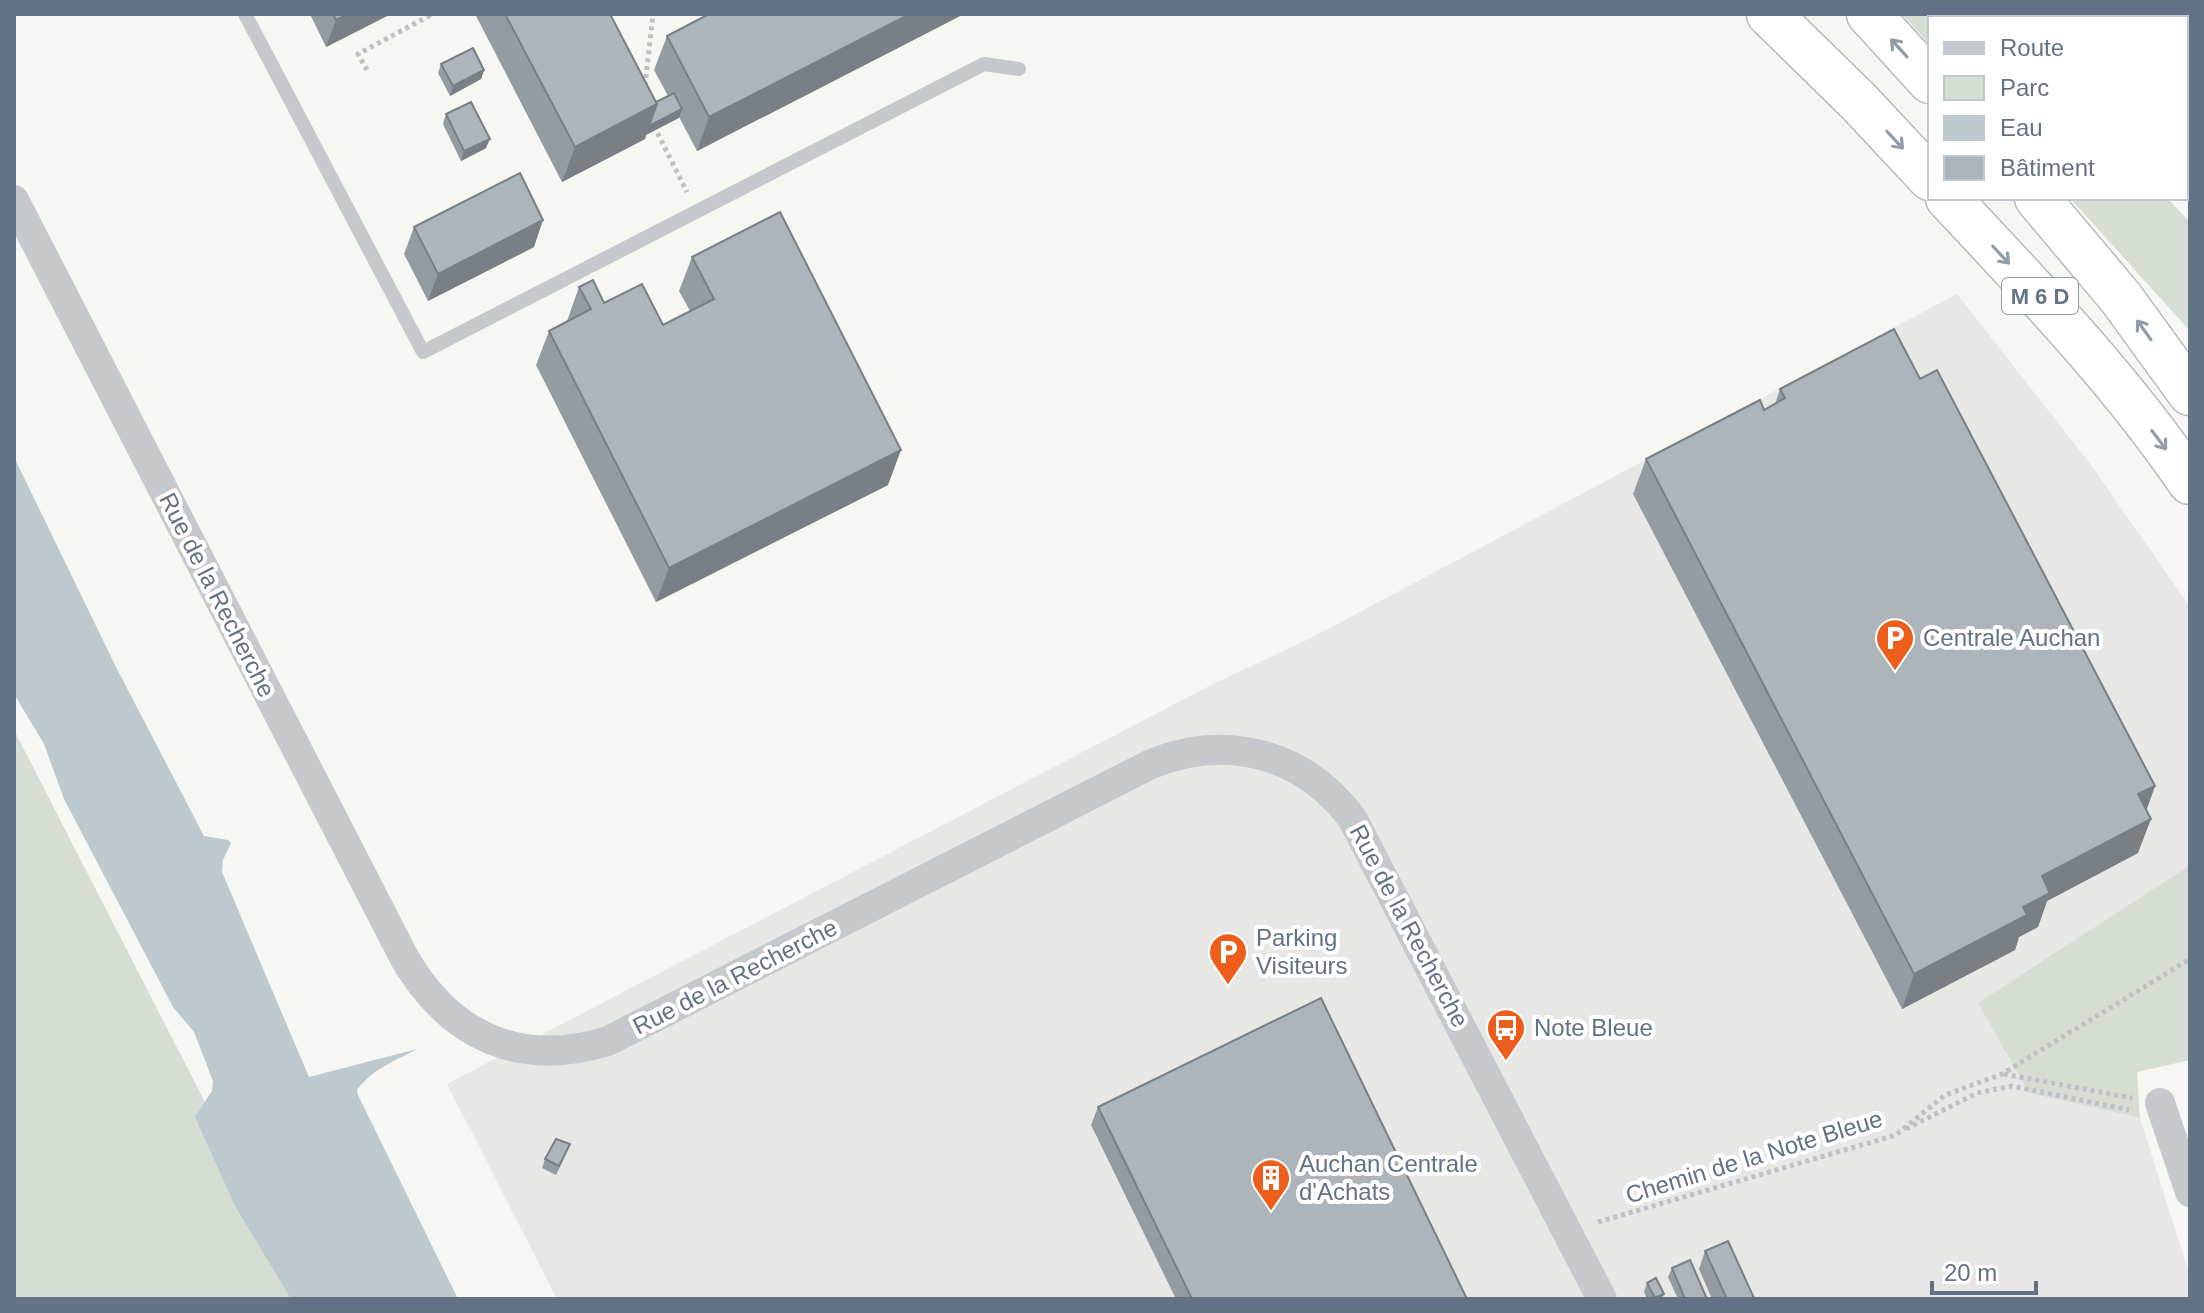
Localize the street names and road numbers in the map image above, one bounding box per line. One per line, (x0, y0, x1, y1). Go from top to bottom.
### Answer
road number: M 6 D (2002, 278, 2078, 314)
street label: Rue de la Recherche (154, 488, 281, 701)
street label: Rue de la Recherche (1345, 820, 1474, 1032)
street label: Rue de la Recherche (628, 913, 841, 1040)
street label: Chemin de la Note Bleue (1622, 1105, 1885, 1208)

